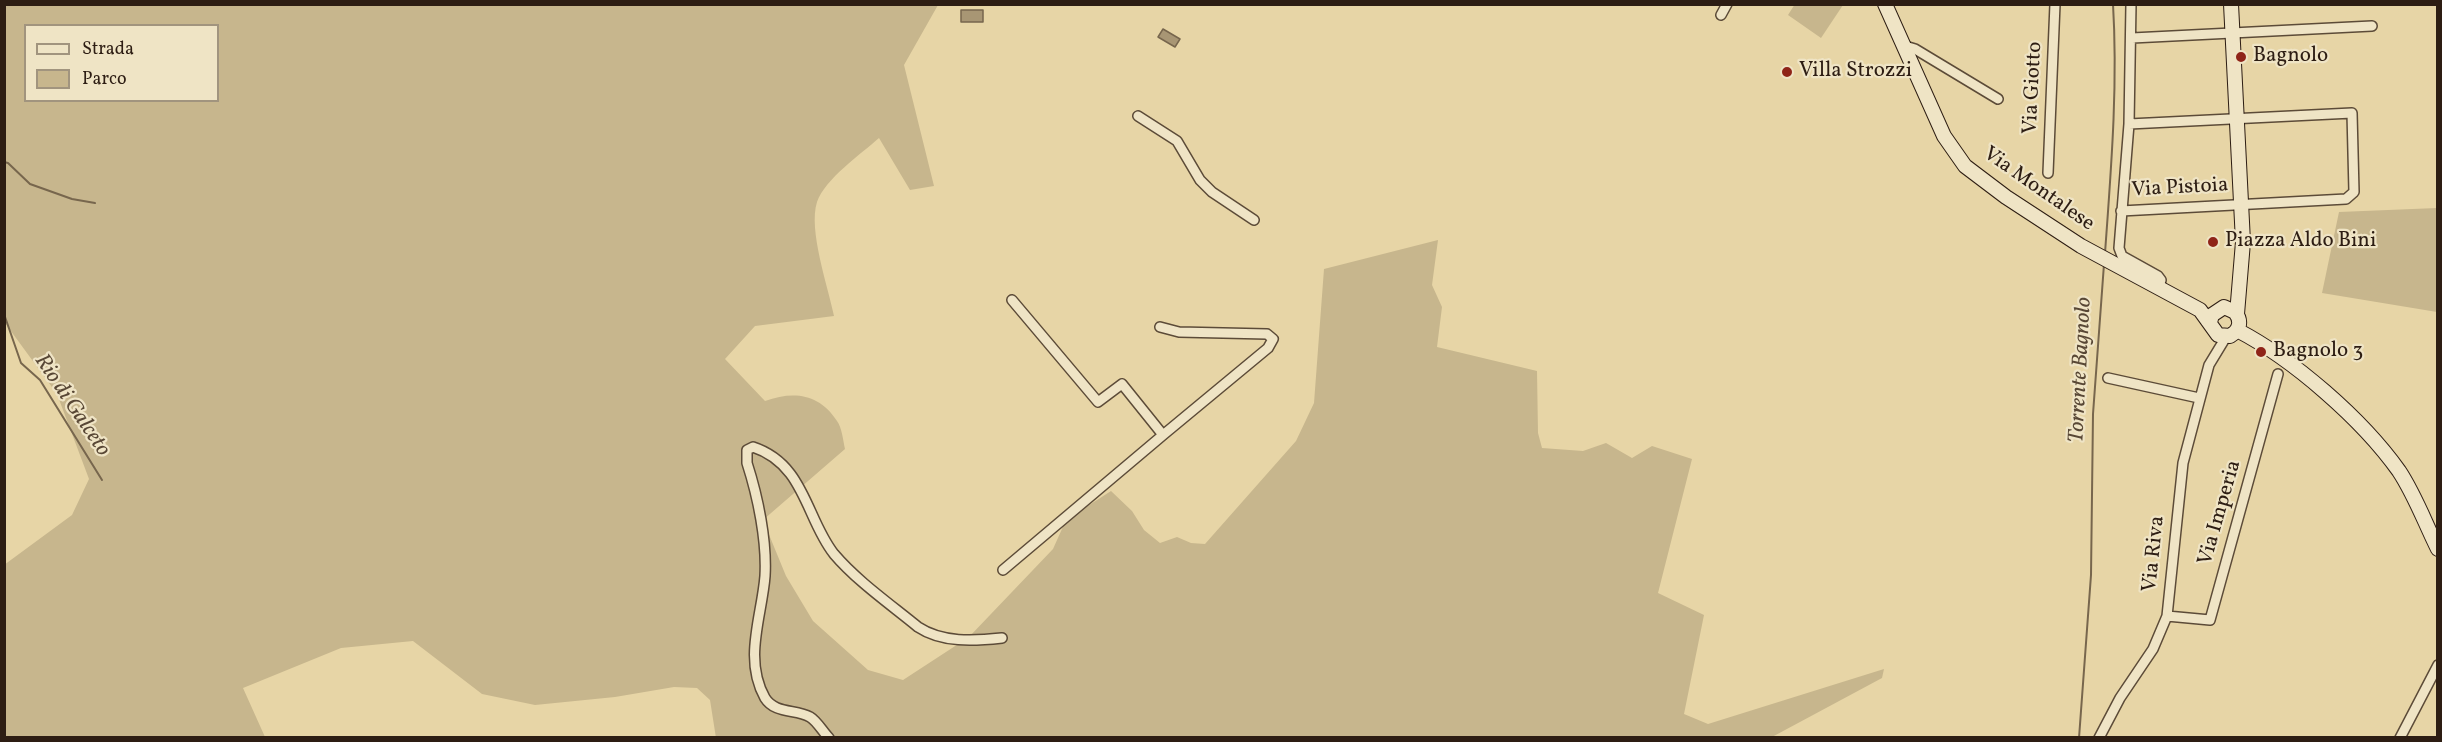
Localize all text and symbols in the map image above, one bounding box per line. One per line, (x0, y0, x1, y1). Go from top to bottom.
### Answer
legend (24, 24, 219, 102)
text: Strada (82, 37, 134, 62)
street label: Via Giotto (2019, 41, 2049, 135)
place label: Bagnolo (2253, 44, 2328, 70)
marker: Bagnolo (2234, 50, 2248, 64)
place label: Villa Strozzi (1799, 59, 1912, 85)
marker: Villa Strozzi (1780, 65, 1794, 79)
text: Parco (82, 67, 127, 92)
street label: Via Montalese (1977, 142, 2099, 238)
street label: Via Pistoia (2131, 174, 2229, 204)
place label: Piazza Aldo Bini (2225, 229, 2376, 255)
marker: Piazza Aldo Bini (2206, 235, 2220, 249)
water label: Torrente Bagnolo (2065, 297, 2099, 443)
place label: Bagnolo 3 (2273, 339, 2363, 365)
marker: Bagnolo 3 (2254, 345, 2268, 359)
water label: Rio di Galceto (27, 350, 115, 462)
street label: Via Imperia (2194, 458, 2248, 568)
street label: Via Riva (2138, 515, 2172, 593)

